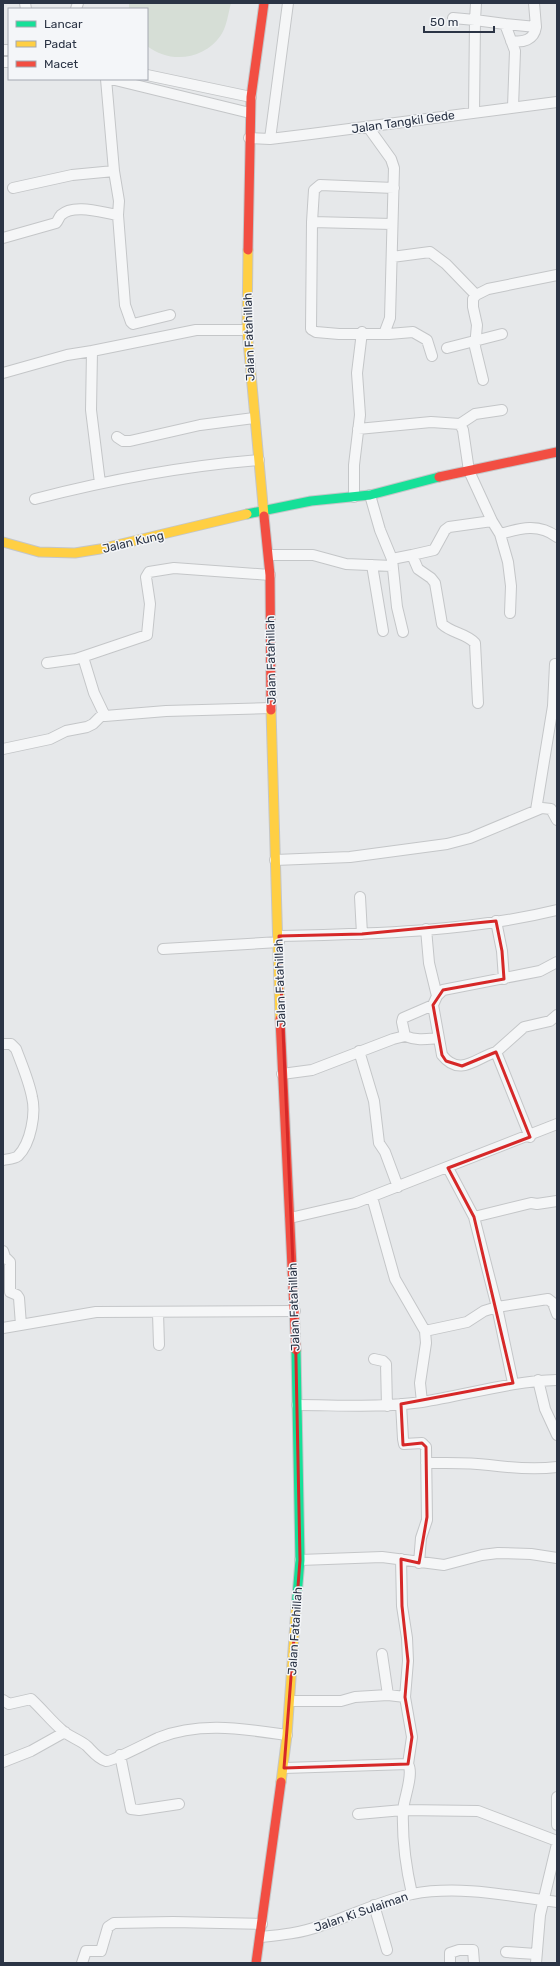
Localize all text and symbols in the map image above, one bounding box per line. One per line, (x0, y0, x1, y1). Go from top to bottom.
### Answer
legend (8, 8, 148, 80)
scale bar (424, 8, 494, 34)
text: 50 m (430, 15, 458, 29)
text: Lancar (44, 17, 83, 31)
text: Padat (44, 37, 77, 51)
text: Macet (44, 57, 78, 71)
street label: Jalan Tangkil Gede (350, 108, 456, 136)
street label: Jalan Fatahillah (240, 293, 258, 381)
street label: Jalan Kung (101, 528, 165, 556)
street label: Jalan Fatahillah (263, 616, 279, 704)
street label: Jalan Fatahillah (271, 939, 289, 1027)
street label: Jalan Fatahillah (285, 1263, 303, 1351)
street label: Jalan Fatahillah (285, 1586, 305, 1676)
street label: Jalan Ki Sulaiman (312, 1889, 410, 1935)

